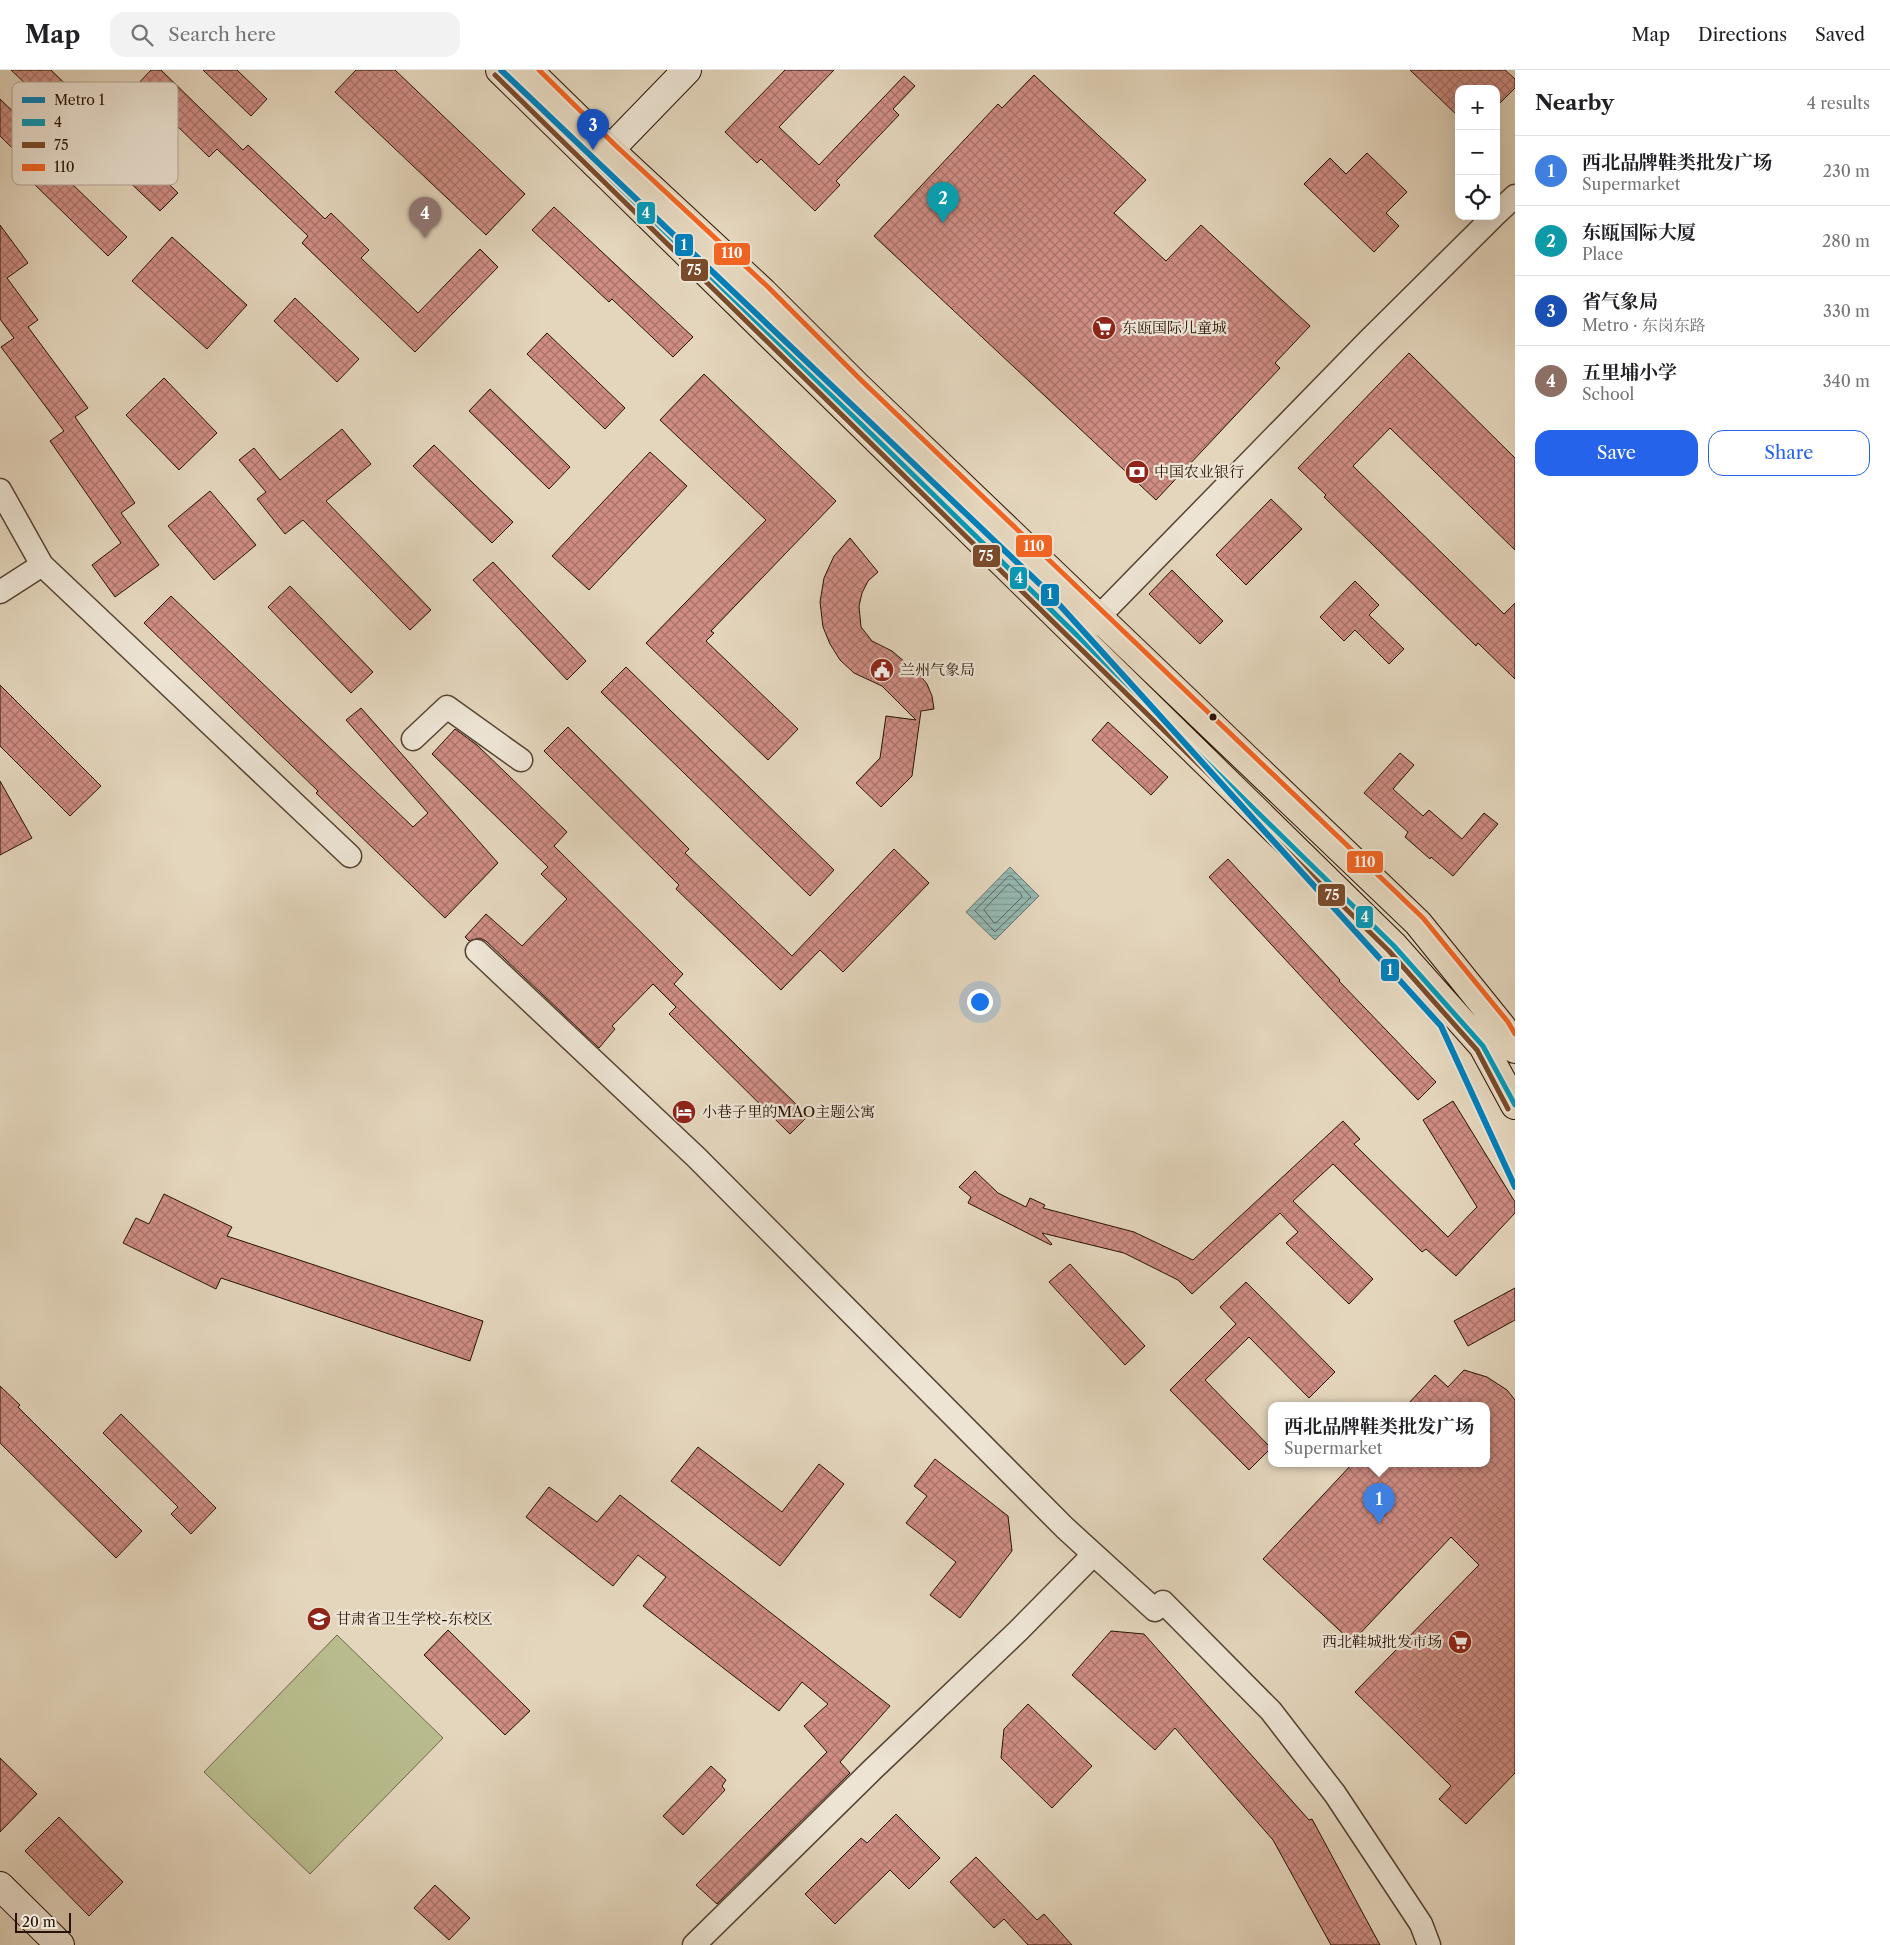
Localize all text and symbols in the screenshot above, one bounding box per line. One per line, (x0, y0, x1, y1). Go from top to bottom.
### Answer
search box (110, 12, 460, 57)
text: Map (25, 20, 80, 49)
icon: search (128, 21, 156, 49)
text: Search here (168, 23, 276, 46)
text: Map (1631, 24, 1670, 46)
text: Directions (1698, 24, 1787, 46)
text: Saved (1815, 24, 1865, 46)
legend (12, 82, 178, 185)
map controls (1455, 85, 1500, 220)
button: + (1455, 85, 1500, 130)
text: Nearby (1535, 90, 1614, 115)
text: Metro 1 (54, 91, 105, 109)
text: 4 results (1807, 93, 1870, 113)
pin: 3 (577, 109, 609, 150)
text: 4 (54, 113, 62, 131)
button: − (1455, 130, 1500, 175)
text: 75 (54, 136, 69, 154)
text: 西北品牌鞋类批发广场 (1582, 151, 1772, 174)
text: 110 (54, 158, 75, 176)
text: 1 (1547, 161, 1555, 181)
text: 230 m (1823, 161, 1870, 181)
text: Supermarket (1582, 174, 1680, 194)
button: locate (1455, 175, 1500, 220)
pin: 2 (927, 182, 959, 223)
pin: 4 (409, 197, 441, 238)
line badge: 4 (636, 201, 656, 225)
text: 4 (642, 204, 650, 222)
text: 东瓯国际大厦 (1582, 221, 1696, 244)
text: 2 (1546, 231, 1556, 251)
text: 280 m (1822, 231, 1870, 251)
line badge: 1 (674, 233, 694, 257)
text: 1 (681, 236, 688, 254)
line badge: 110 (713, 242, 751, 266)
text: 110 (721, 244, 743, 262)
text: Place (1582, 244, 1623, 264)
line badge: 75 (680, 258, 709, 282)
text: 75 (687, 261, 702, 279)
text: 省气象局 (1582, 290, 1658, 313)
text: 3 (1546, 301, 1556, 321)
text: 330 m (1823, 301, 1870, 321)
supermarket icon: 东瓯国际儿童城 (1091, 315, 1117, 341)
text: Metro · 东岗东路 (1582, 315, 1706, 335)
place label: 东瓯国际儿童城 (1122, 318, 1227, 337)
text: 五里埔小学 (1582, 361, 1677, 384)
text: 4 (1546, 371, 1556, 391)
text: 340 m (1823, 371, 1870, 391)
text: School (1582, 384, 1634, 404)
button: Save (1535, 430, 1698, 476)
button: Share (1708, 430, 1870, 476)
bank icon: 中国农业银行 (1124, 459, 1150, 485)
place label: 中国农业银行 (1154, 462, 1244, 481)
line badge: 110 (1015, 534, 1053, 558)
text: 110 (1023, 537, 1045, 555)
line badge: 75 (972, 544, 1001, 568)
text: 75 (979, 547, 994, 565)
line badge: 4 (1009, 566, 1028, 590)
text: 4 (1015, 569, 1023, 587)
line badge: 1 (1040, 583, 1060, 607)
text: 1 (1047, 585, 1054, 603)
public building icon: 兰州气象局 (869, 657, 895, 683)
place label: 兰州气象局 (900, 660, 975, 679)
unlabelled marker (1208, 712, 1218, 722)
line badge: 110 (1346, 850, 1384, 874)
text: 110 (1354, 853, 1376, 871)
line badge: 75 (1317, 883, 1346, 907)
text: 75 (1325, 886, 1340, 904)
line badge: 4 (1355, 905, 1374, 929)
text: 4 (1361, 908, 1369, 926)
line badge: 1 (1380, 958, 1400, 982)
text: 1 (1387, 961, 1394, 979)
your location (967, 989, 993, 1015)
hotel icon: 小巷子里的MAO主题公寓 (671, 1099, 697, 1125)
place label: 小巷子里的MAO主题公寓 (702, 1102, 875, 1121)
popup (1268, 1402, 1490, 1467)
text: 西北品牌鞋类批发广场 (1284, 1415, 1474, 1438)
text: Supermarket (1284, 1438, 1382, 1458)
pin: 1 (1363, 1483, 1395, 1524)
school or university icon: 甘肃省卫生学校-东校区 (306, 1606, 332, 1632)
place label: 甘肃省卫生学校-东校区 (336, 1609, 493, 1628)
supermarket icon: 西北鞋城批发市场 (1447, 1629, 1473, 1655)
place label: 西北鞋城批发市场 (1322, 1632, 1442, 1651)
scale bar (15, 1910, 71, 1933)
text: 20 m (22, 1913, 56, 1931)

